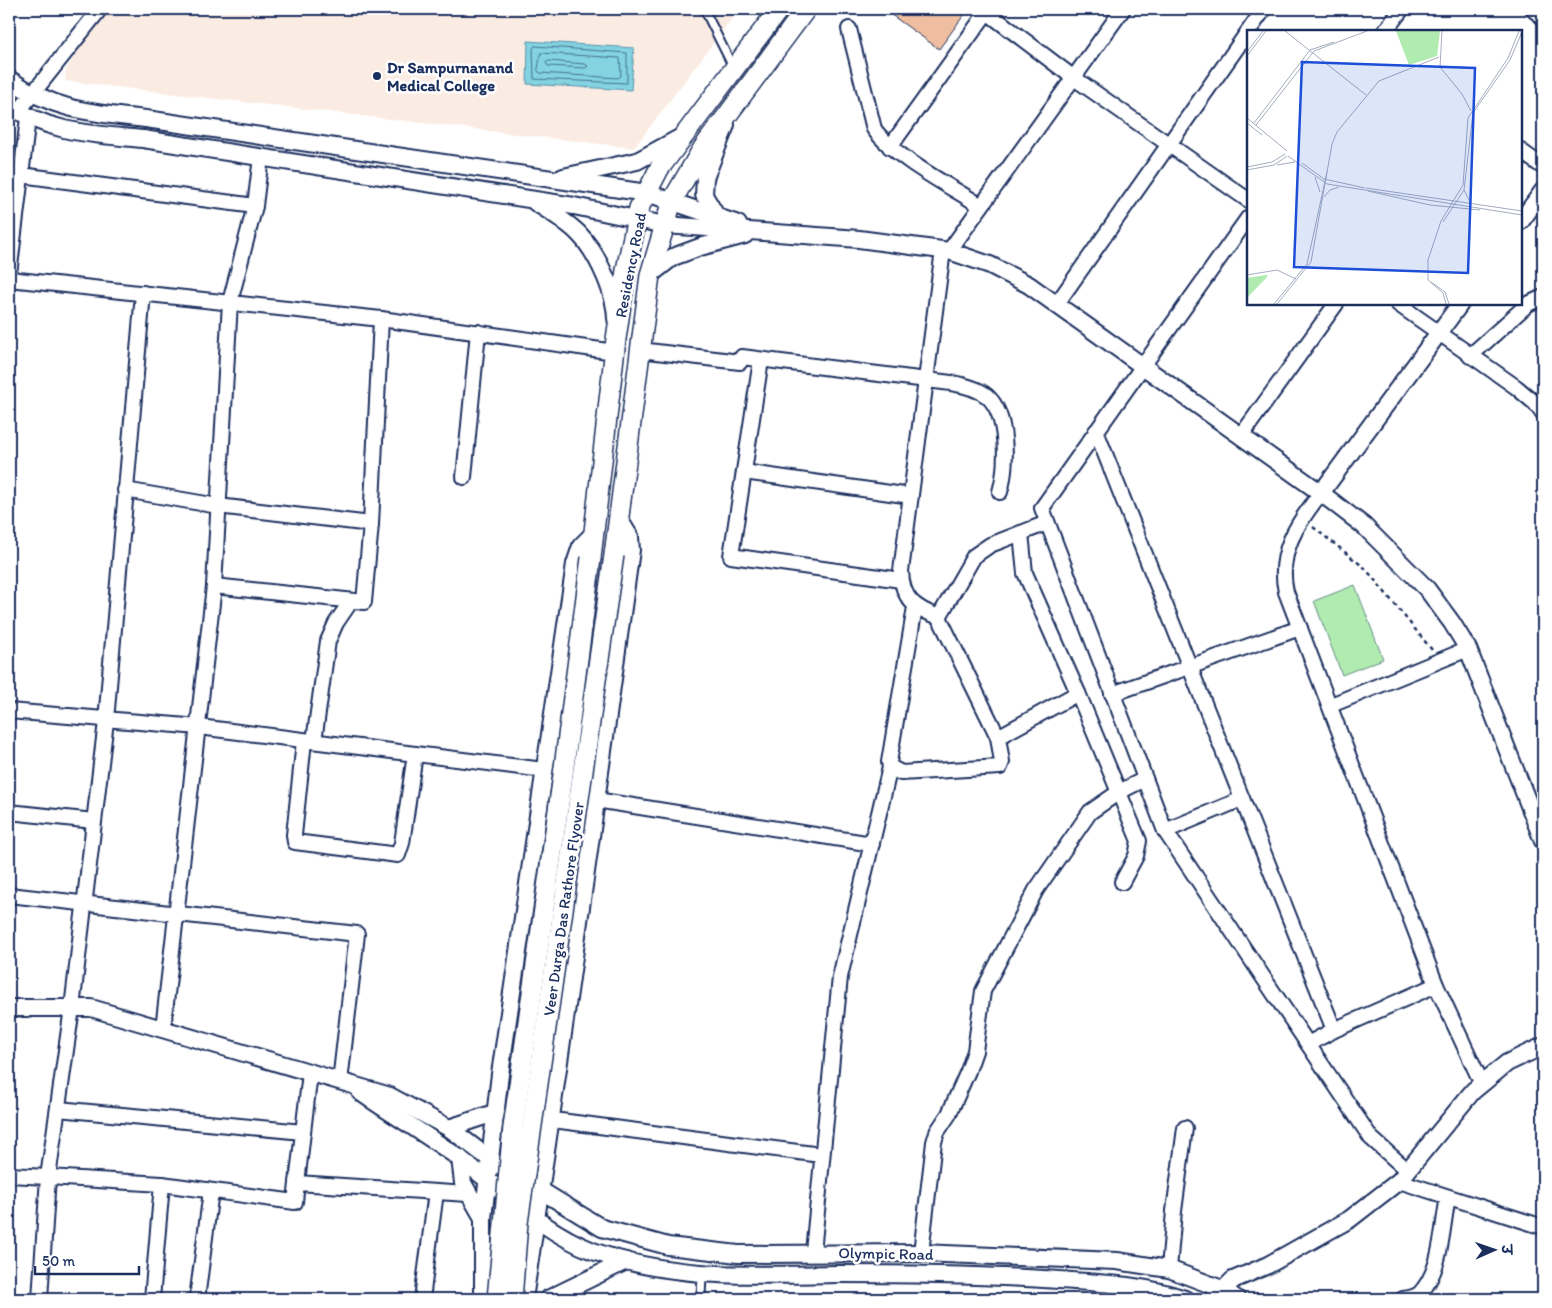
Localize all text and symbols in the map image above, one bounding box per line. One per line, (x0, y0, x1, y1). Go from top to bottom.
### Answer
inset map (1247, 30, 1522, 305)
place label: Dr Sampurnanand Medical College (387, 58, 514, 96)
marker: Dr Sampurnanand Medical College (371, 70, 383, 82)
street label: Residency Road (611, 211, 650, 319)
street label: Veer Durga Das Rathore Flyover (539, 801, 588, 1017)
north arrow (1470, 1226, 1520, 1276)
scale bar (35, 1243, 139, 1275)
street label: Olympic Road (838, 1243, 934, 1264)
text: उ (1498, 1243, 1515, 1256)
text: 50 m (42, 1252, 75, 1270)

